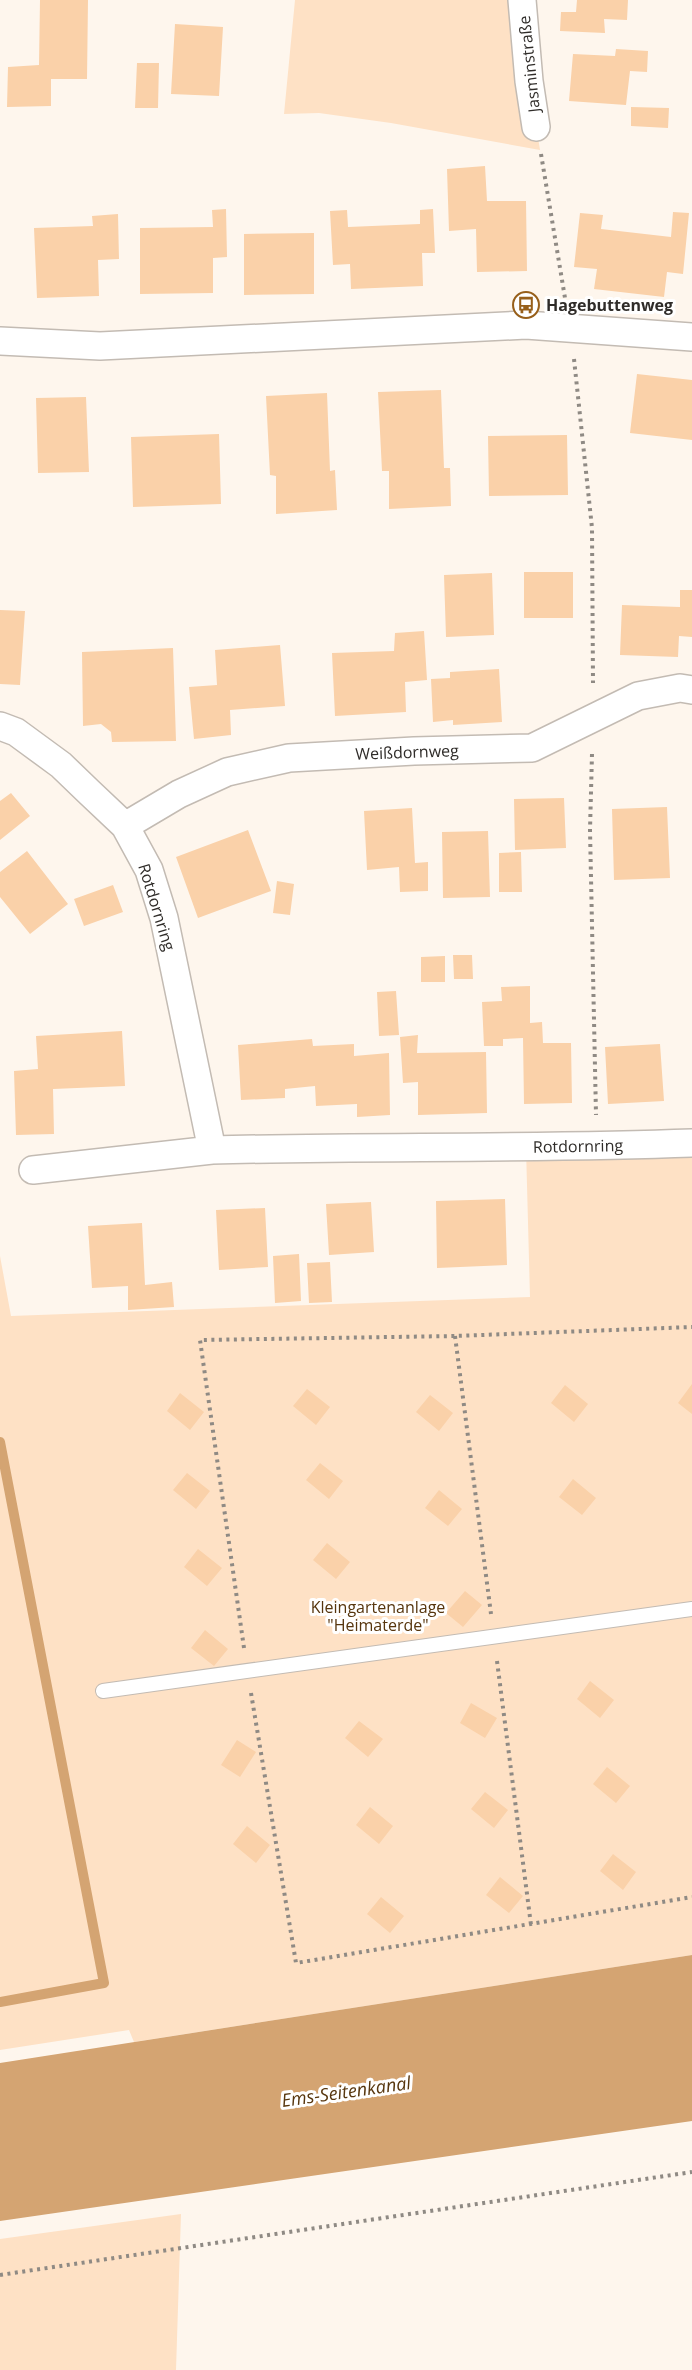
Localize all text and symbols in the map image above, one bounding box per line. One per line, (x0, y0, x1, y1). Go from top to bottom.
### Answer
street label: Jasminstraße (513, 15, 545, 115)
bus stop icon: Hagebuttenweg (511, 290, 541, 320)
place label: Hagebuttenweg (546, 294, 673, 316)
street label: Weißdornweg (355, 739, 459, 765)
street label: Rotdornring (133, 861, 181, 954)
street label: Rotdornring (533, 1134, 624, 1158)
park label: Kleingartenanlage "Heimaterde" (311, 1596, 445, 1636)
water label: Ems-Seitenkanal (280, 2070, 413, 2112)

